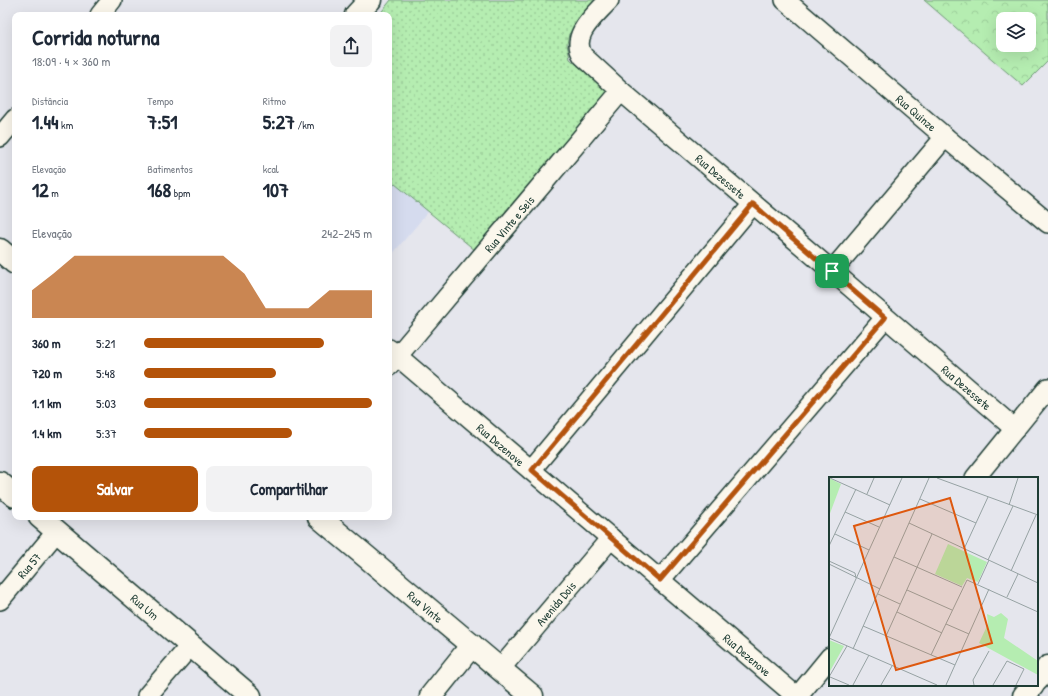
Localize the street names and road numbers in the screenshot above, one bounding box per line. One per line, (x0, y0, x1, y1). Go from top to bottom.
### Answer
street label: Rua Quinze (892, 90, 941, 135)
street label: Rua Dezessete (692, 150, 750, 203)
street label: Rua Vinte e Seis (480, 192, 538, 256)
street label: Rua Dezessete (938, 361, 995, 414)
street label: Rua Dezenove (473, 419, 529, 470)
street label: Rua 57 (13, 549, 44, 582)
street label: Avenida Dois (532, 577, 580, 629)
street label: Rua Vinte (404, 587, 447, 626)
street label: Rua Um (127, 590, 163, 624)
street label: Rua Dezenove (720, 629, 775, 680)

